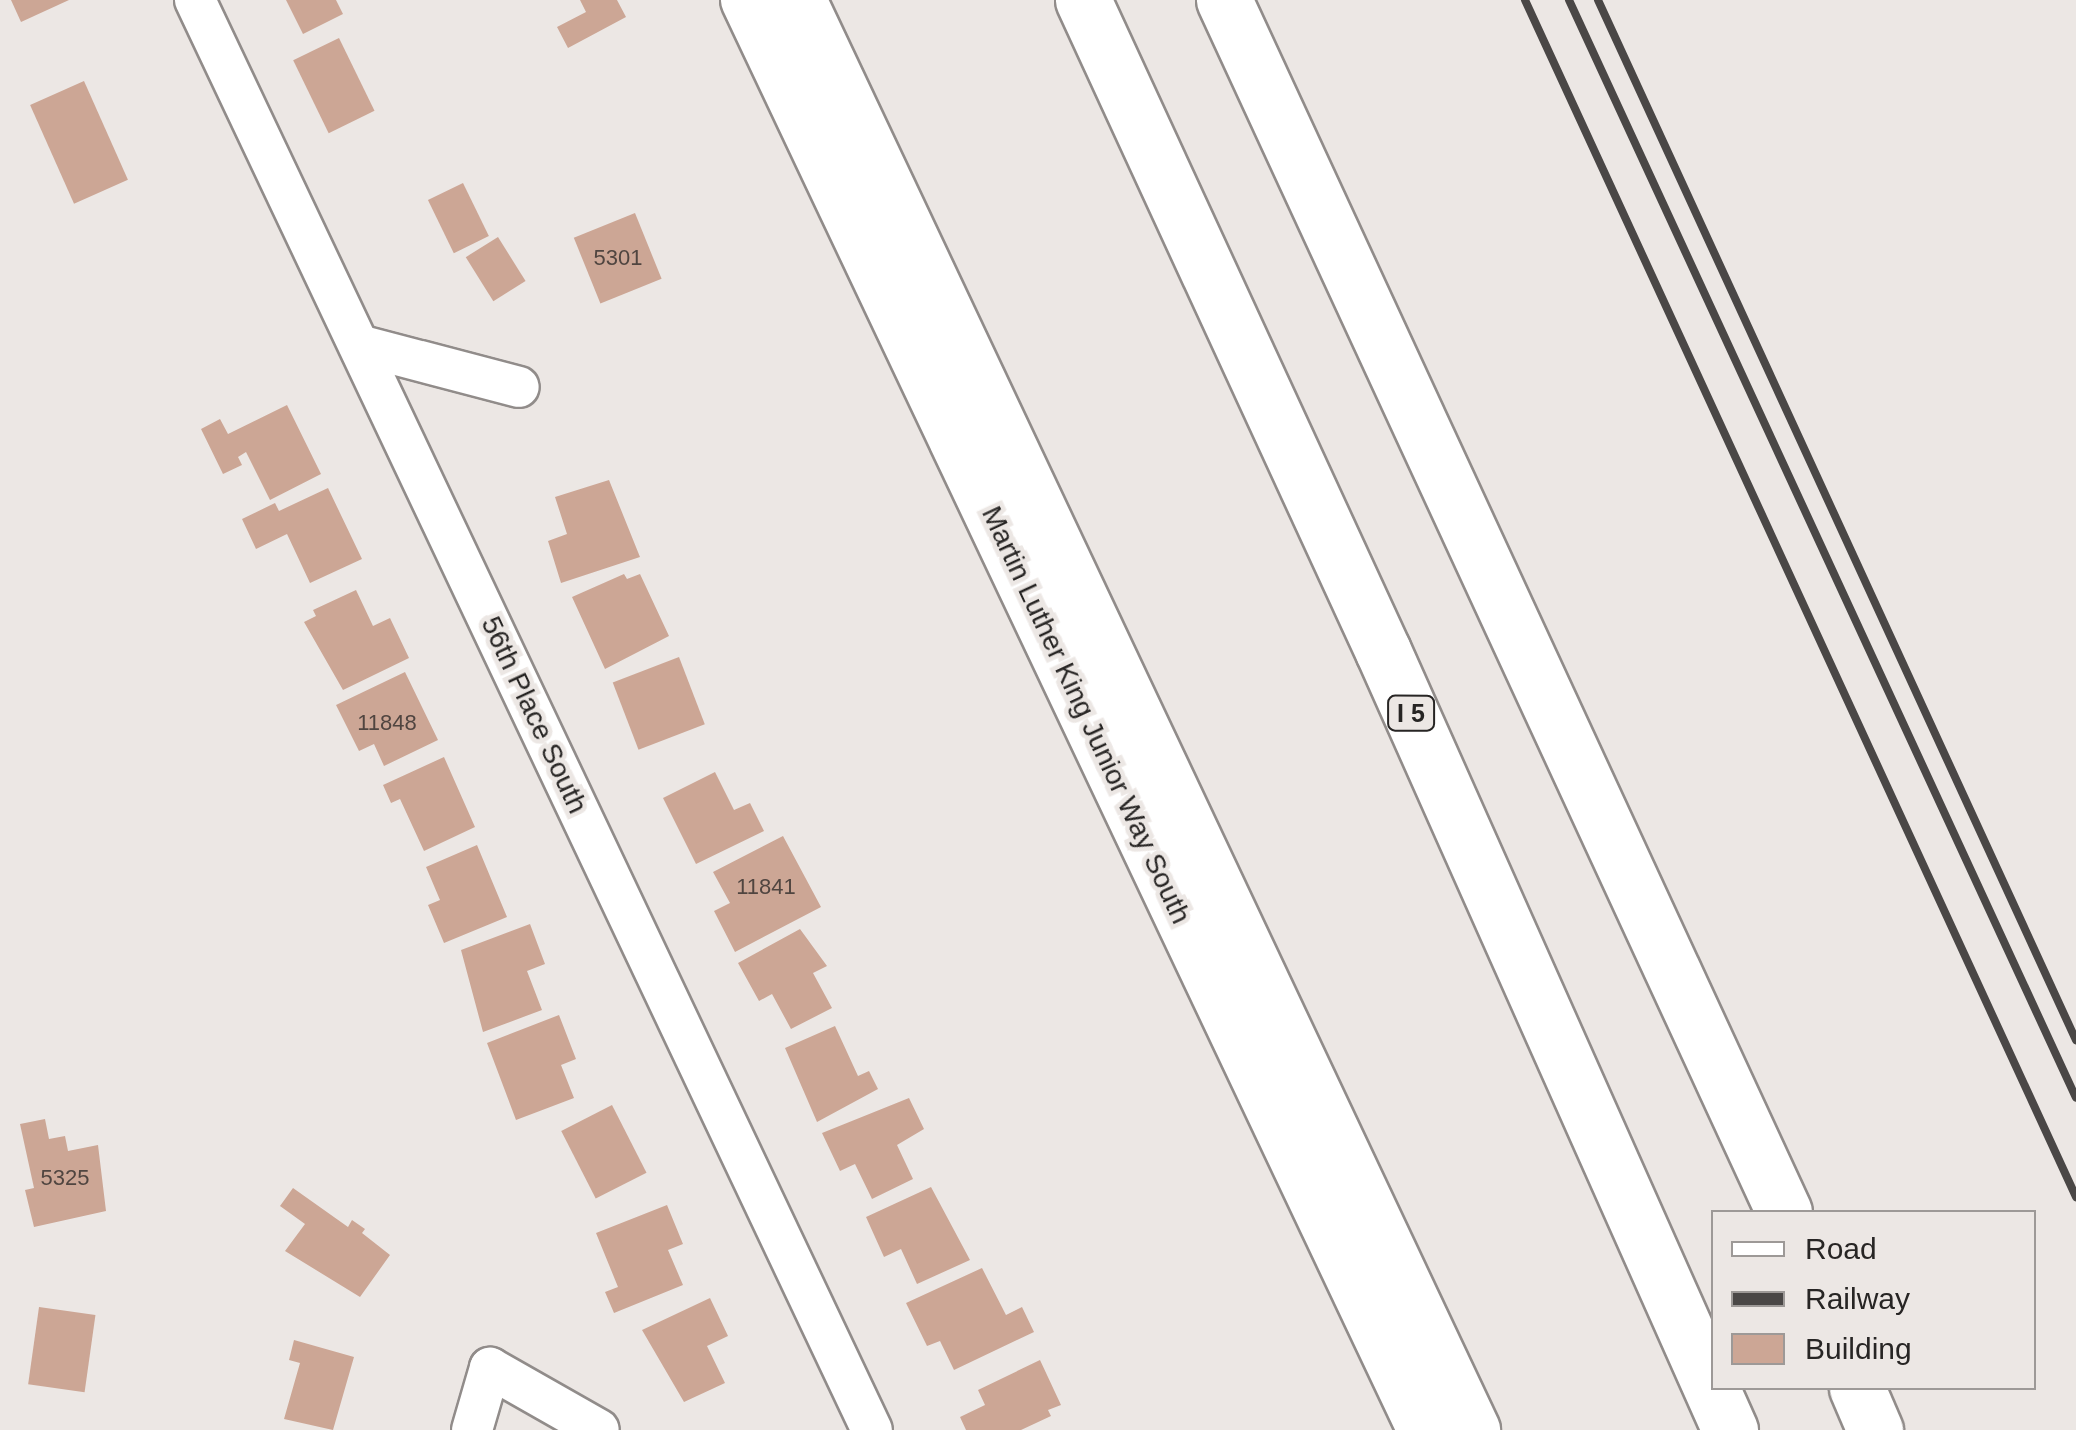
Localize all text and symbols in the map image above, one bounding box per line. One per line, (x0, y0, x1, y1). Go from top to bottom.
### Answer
house number: 5301 (594, 245, 642, 271)
street label: Martin Luther King Junior Way South (974, 501, 1198, 929)
street label: 56th Place South (474, 611, 594, 819)
road number: I 5 (1386, 693, 1436, 733)
house number: 11848 (357, 710, 417, 736)
house number: 11841 (736, 874, 796, 900)
house number: 5325 (41, 1165, 89, 1191)
legend (1711, 1210, 2036, 1390)
text: Road (1805, 1232, 1877, 1265)
text: Railway (1805, 1282, 1910, 1315)
text: Building (1805, 1332, 1912, 1365)

